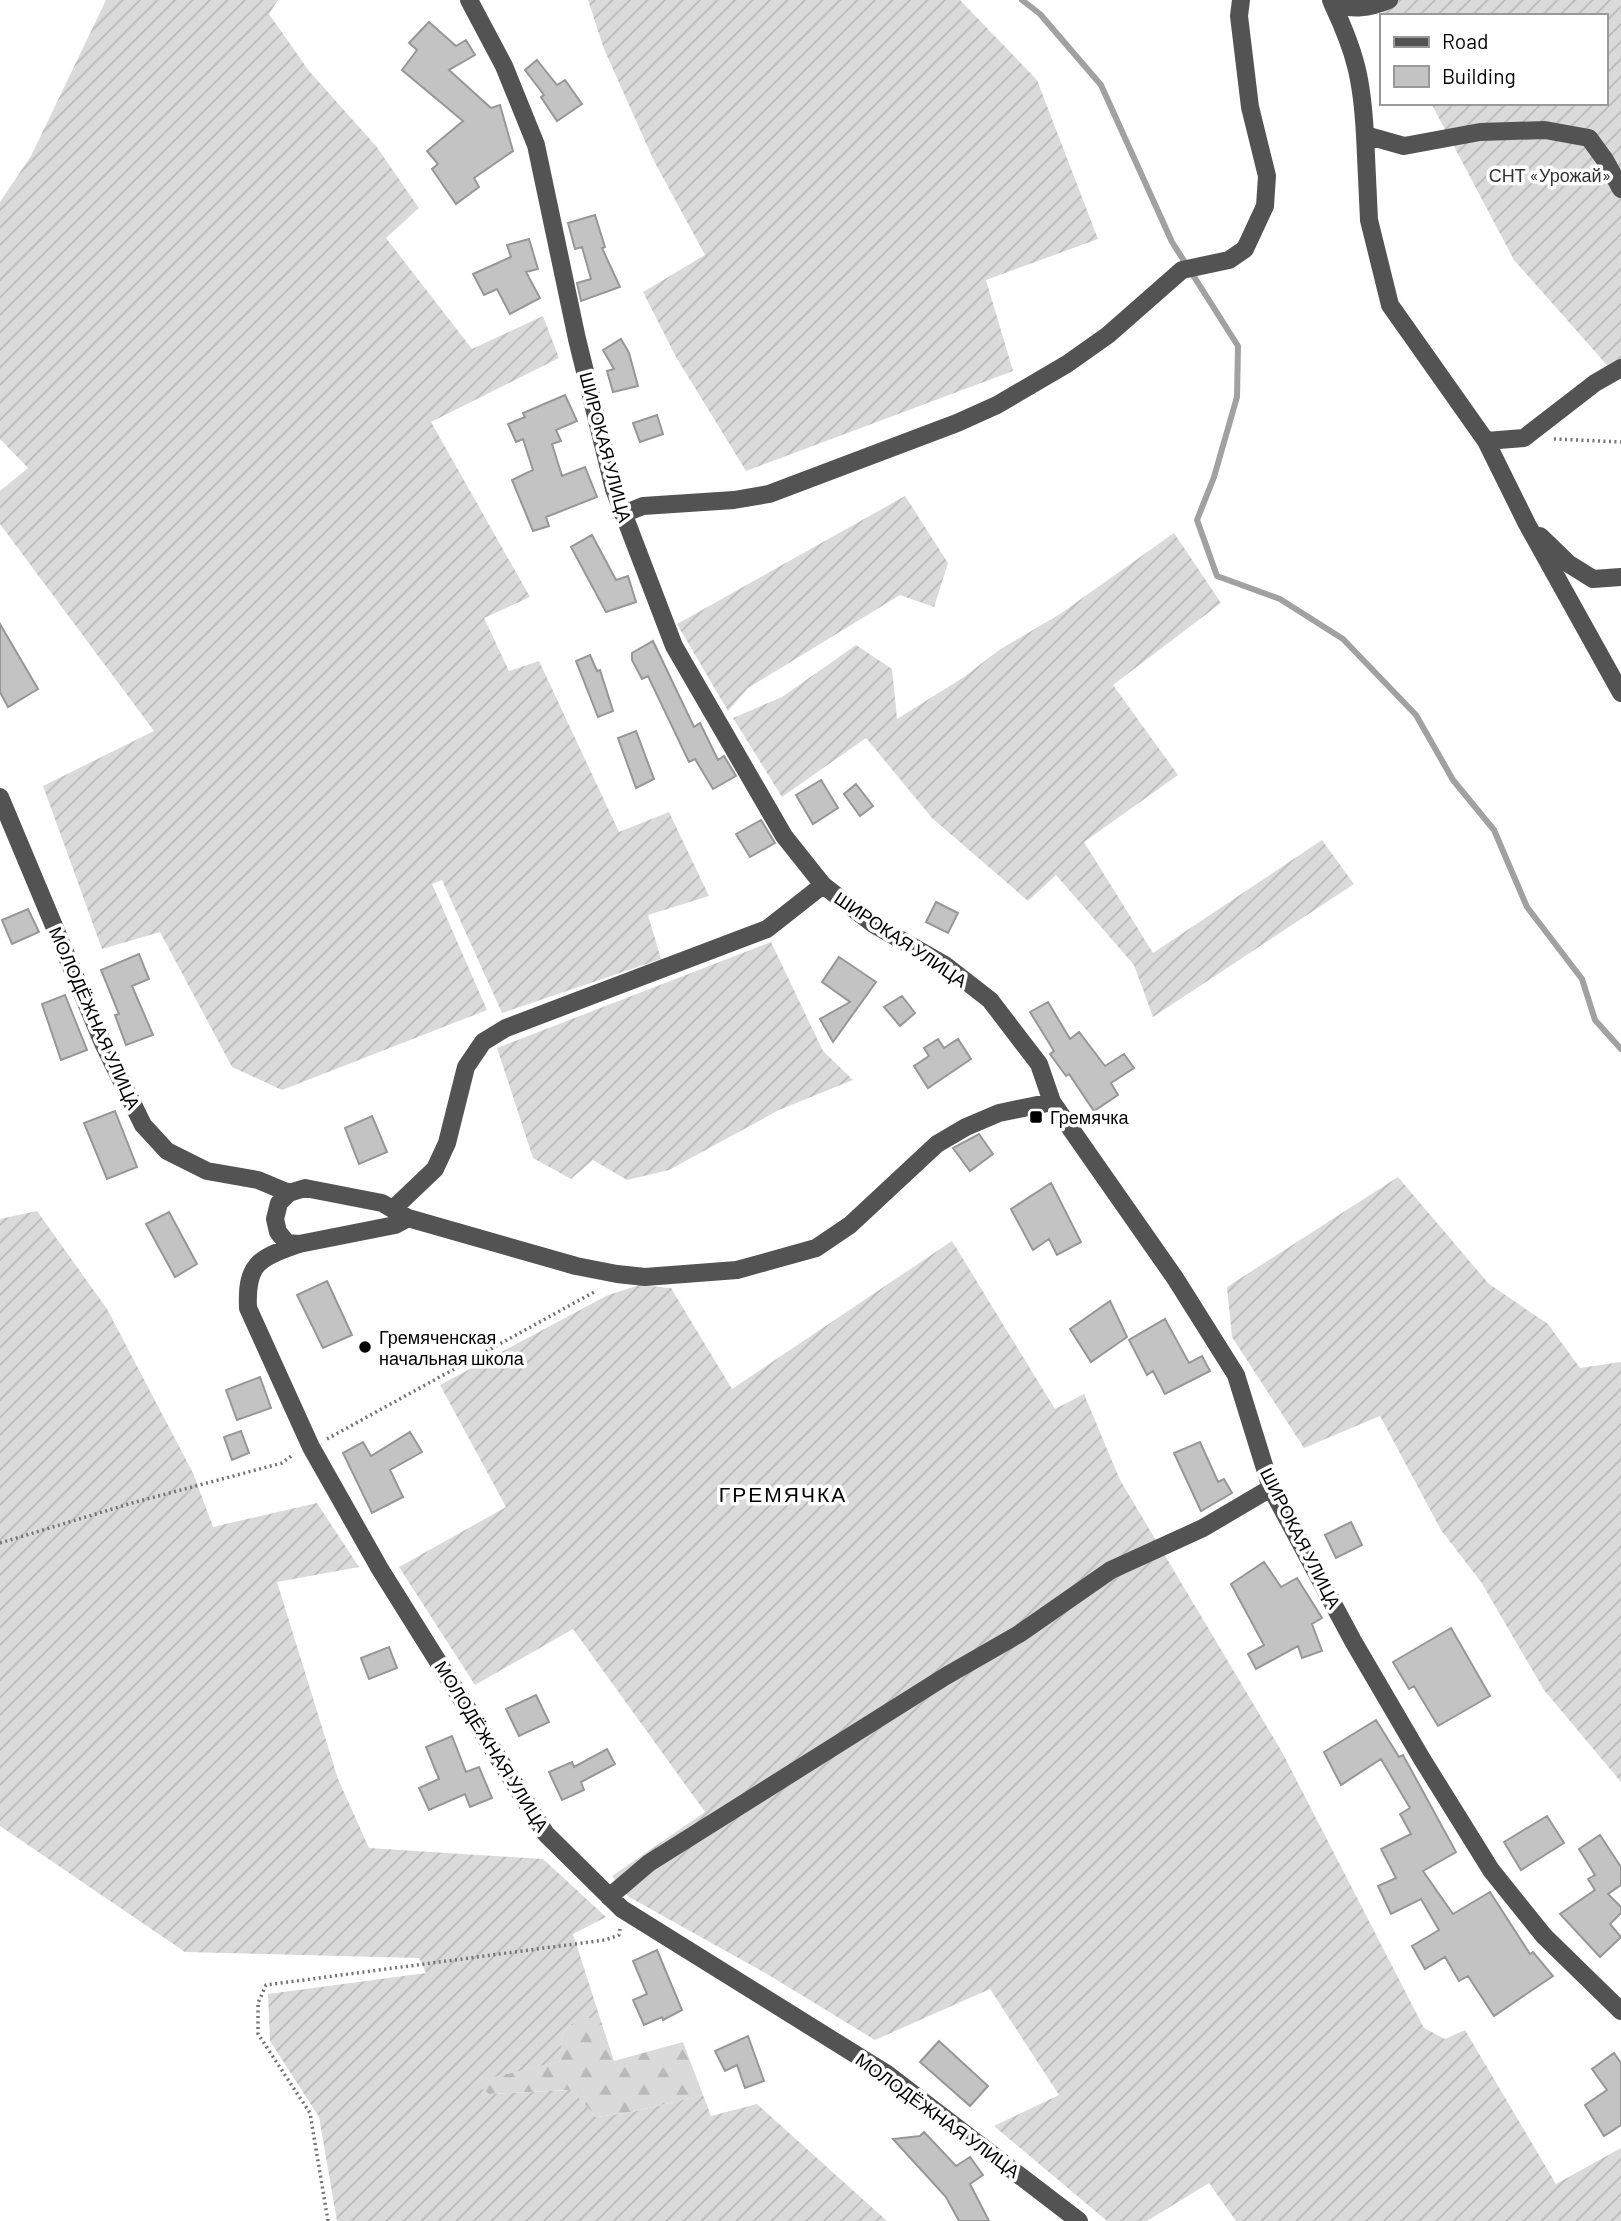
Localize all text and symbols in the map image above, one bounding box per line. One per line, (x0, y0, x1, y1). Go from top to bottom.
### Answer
legend (1380, 14, 1607, 105)
text: Road (1442, 28, 1488, 53)
text: Building (1442, 63, 1516, 88)
park label: СНТ «Урожай» (1489, 164, 1611, 186)
street label: ШИРОКАЯ УЛИЦА (575, 369, 637, 525)
street label: ШИРОКАЯ УЛИЦА (831, 887, 971, 991)
street label: МОЛОДЁЖНАЯ УЛИЦА (45, 923, 145, 1113)
place label: Гремячка (1050, 1106, 1130, 1128)
marker: Гремячка (1028, 1109, 1044, 1125)
place label: Гремяченская начальная школа (379, 1326, 525, 1369)
marker: Гремяченская начальная школа (357, 1339, 373, 1355)
street label: ШИРОКАЯ УЛИЦА (1256, 1464, 1346, 1612)
district label: ГРЕМЯЧКА (719, 1481, 847, 1506)
street label: МОЛОДЁЖНАЯ УЛИЦА (430, 1656, 554, 1836)
street label: МОЛОДЁЖНАЯ УЛИЦА (852, 2048, 1024, 2182)

